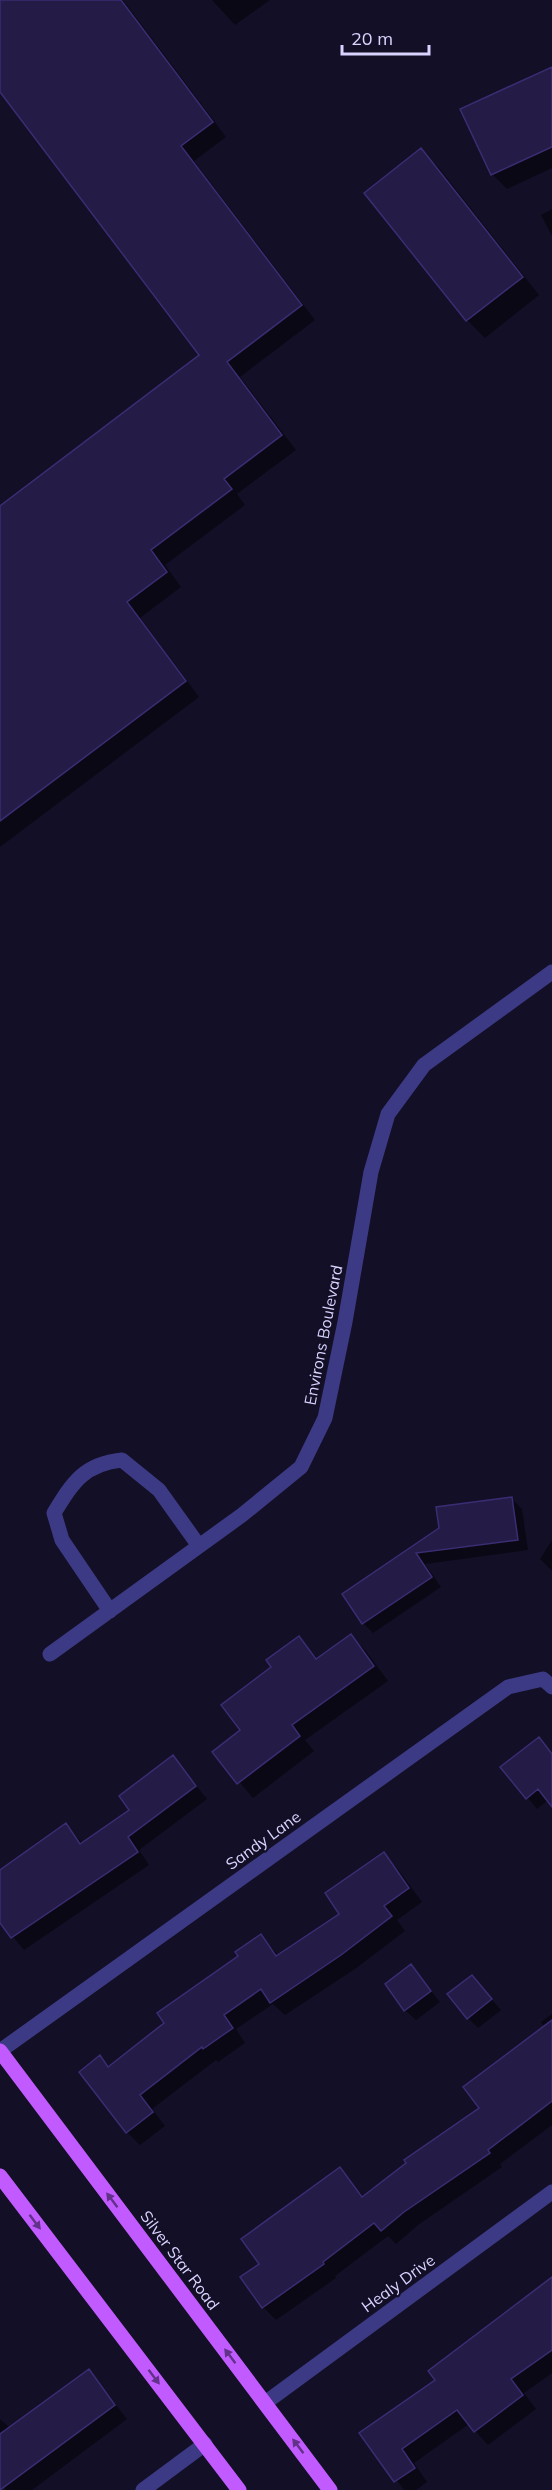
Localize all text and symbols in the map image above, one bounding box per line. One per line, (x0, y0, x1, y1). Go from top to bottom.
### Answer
scale bar (342, 18, 429, 56)
text: 20 m (351, 27, 393, 50)
street label: Environs Boulevard (300, 1263, 346, 1407)
street label: Sandy Lane (222, 1806, 304, 1874)
one-way arrow (107, 2193, 119, 2208)
street label: Silver Star Road (136, 2206, 224, 2314)
one-way arrow (29, 2215, 41, 2230)
street label: Healy Drive (357, 2250, 439, 2316)
one-way arrow (224, 2348, 236, 2363)
one-way arrow (147, 2370, 159, 2385)
one-way arrow (292, 2439, 304, 2454)

